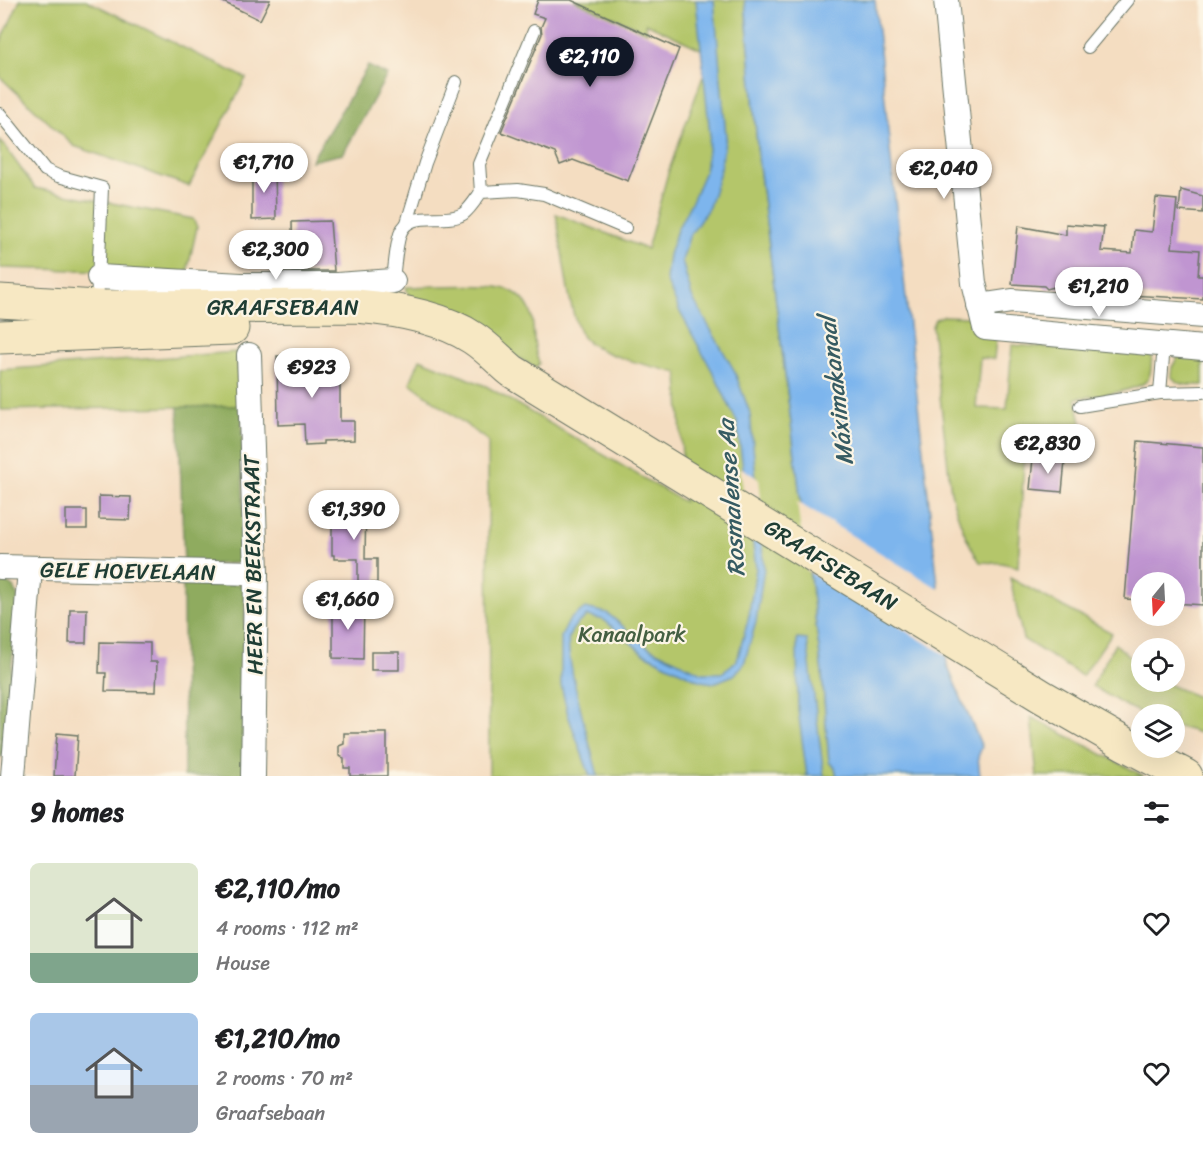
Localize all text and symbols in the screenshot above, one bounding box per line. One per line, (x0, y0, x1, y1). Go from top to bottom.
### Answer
pin: €2,110 (541, 37, 639, 88)
text: €2,110 (560, 39, 620, 74)
pin: €1,710 (215, 143, 313, 194)
text: €1,710 (234, 145, 294, 180)
pin: €2,040 (895, 149, 993, 200)
text: €2,040 (910, 151, 978, 186)
pin: €2,300 (227, 230, 325, 281)
text: €2,300 (243, 232, 309, 267)
pin: €1,210 (1050, 267, 1148, 318)
text: €1,210 (1069, 269, 1129, 304)
street label: GRAAFSEBAAN (207, 288, 359, 327)
water label: Máximakanaal (805, 309, 866, 468)
pin: €923 (276, 348, 348, 399)
text: €923 (288, 350, 336, 385)
water label: Rosmalense Aa (704, 415, 757, 578)
pin: €2,830 (999, 424, 1097, 475)
text: €2,830 (1015, 426, 1081, 461)
street label: HEER EN BEEKSTRAAT (232, 454, 274, 675)
pin: €1,390 (305, 490, 403, 541)
text: €1,390 (322, 492, 386, 527)
street label: GRAAFSEBAAN (756, 508, 906, 622)
street label: GELE HOEVELAAN (40, 550, 216, 592)
north arrow (1131, 572, 1185, 626)
map controls (1131, 572, 1185, 758)
pin: €1,660 (299, 580, 397, 631)
text: €1,660 (317, 582, 379, 617)
park label: Kanaalpark (578, 615, 686, 654)
button: locate (1131, 638, 1185, 692)
button: layers (1131, 704, 1185, 758)
text: 9 homes (30, 789, 124, 835)
icon: filters (1140, 796, 1173, 829)
text: €2,110/mo (216, 865, 340, 911)
icon: home (78, 887, 150, 959)
icon: heart (1140, 907, 1173, 940)
text: 4 rooms · 112 m² (216, 911, 359, 946)
text: House (216, 946, 270, 981)
text: €1,210/mo (216, 1015, 340, 1061)
icon: home (78, 1037, 150, 1109)
icon: heart (1140, 1057, 1173, 1090)
text: 2 rooms · 70 m² (216, 1061, 353, 1096)
text: Graafsebaan (216, 1096, 325, 1131)

